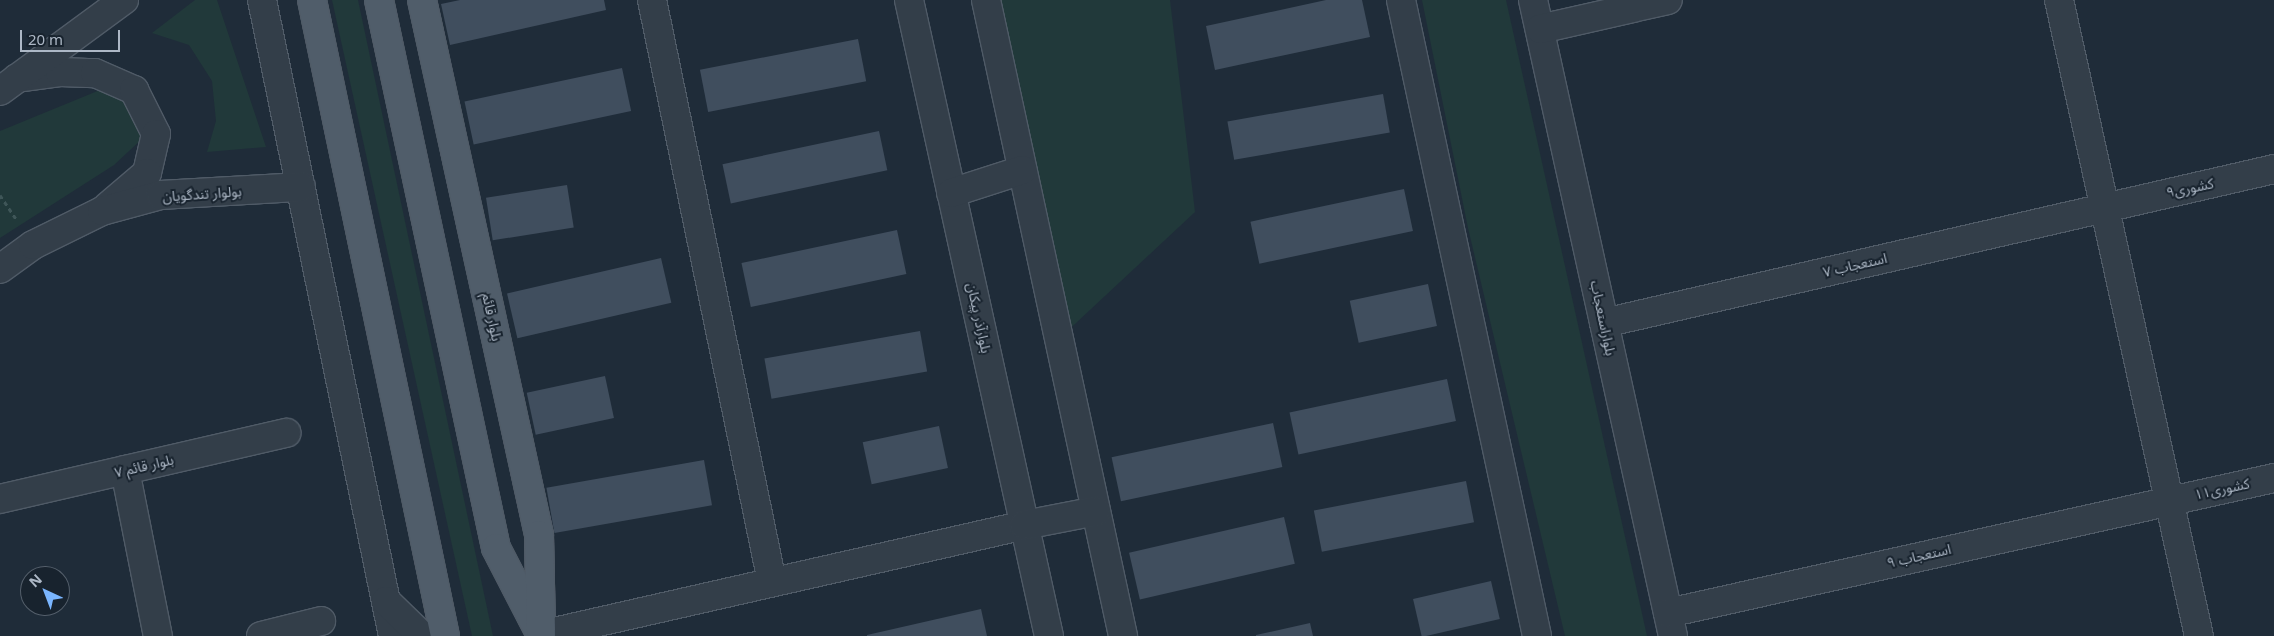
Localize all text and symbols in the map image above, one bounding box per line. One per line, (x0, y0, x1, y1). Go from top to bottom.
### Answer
scale bar (22, 20, 122, 52)
text: 20 m (28, 29, 63, 49)
street label: ۹کشوری (2165, 175, 2215, 201)
street label: بولوار تندگویان (162, 183, 242, 205)
street label: استعجاب ۷ (1821, 249, 1889, 281)
street label: بلواراستعجاب (1587, 279, 1619, 357)
street label: بلوارآذر پیکان (963, 281, 995, 355)
street label: بلوار قائم (479, 291, 505, 343)
street label: بلوار قائم ۷ (113, 451, 175, 481)
street label: ۱۱کشوری (2193, 475, 2251, 503)
street label: استعجاب ۹ (1885, 540, 1953, 572)
north arrow (20, 566, 70, 616)
text: N (24, 570, 46, 591)

